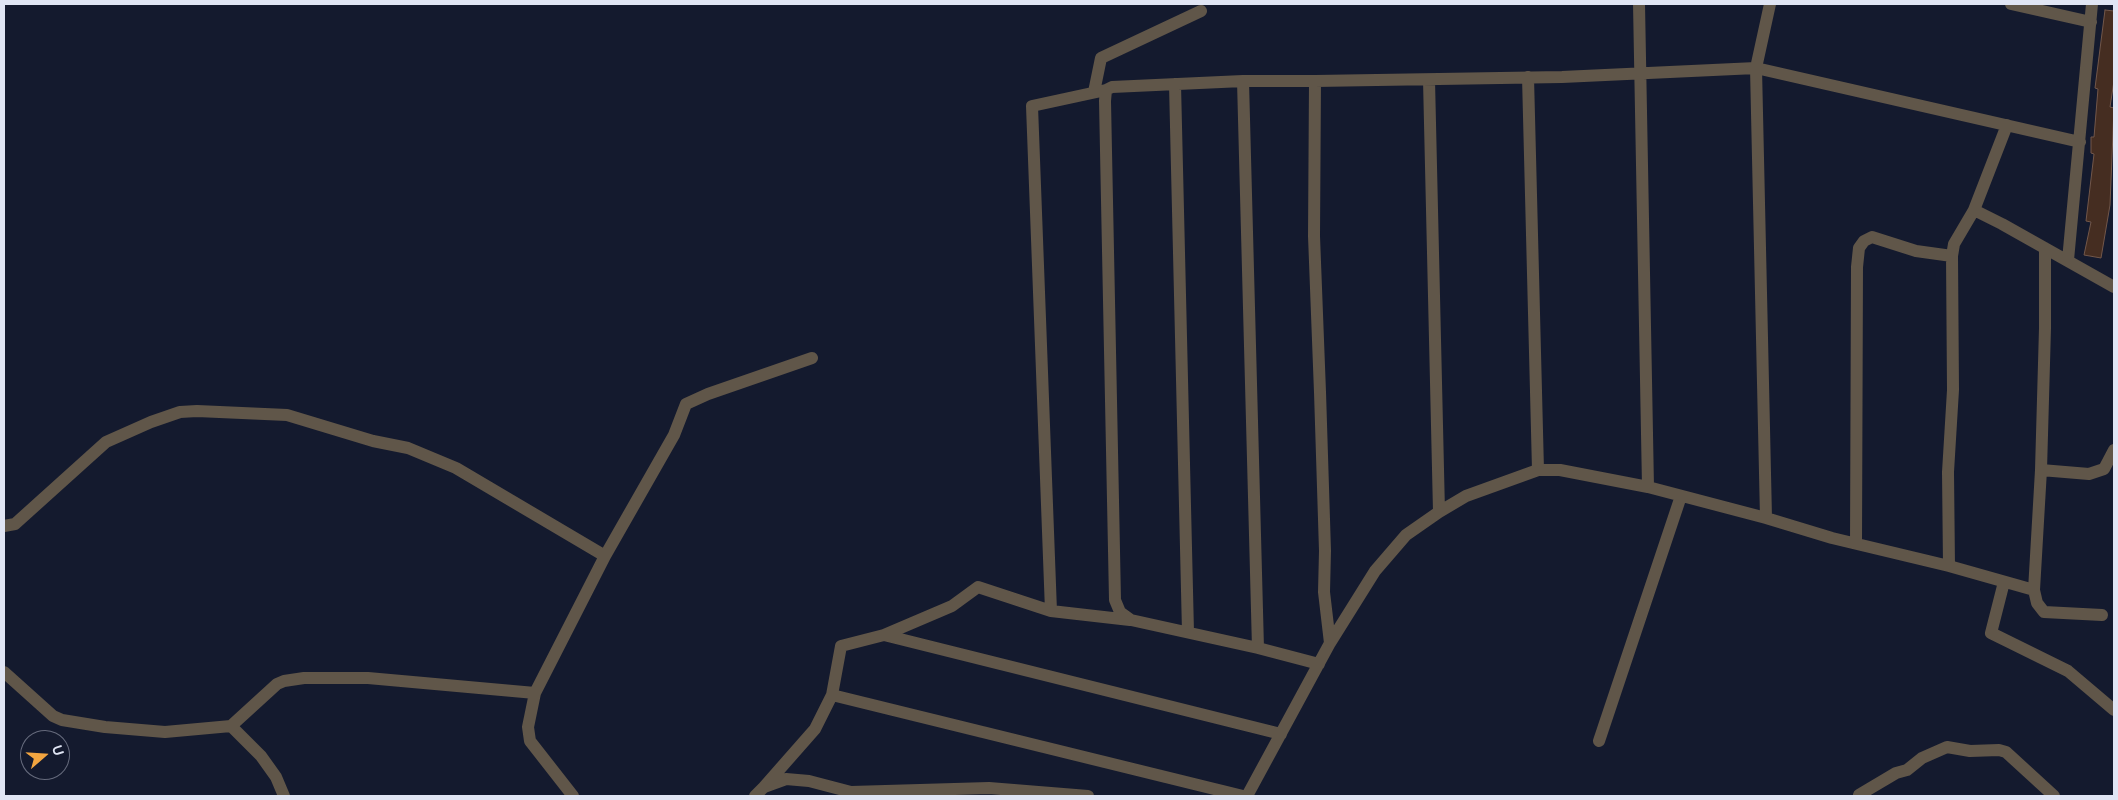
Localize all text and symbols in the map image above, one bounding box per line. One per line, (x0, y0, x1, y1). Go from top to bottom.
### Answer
north arrow (20, 730, 70, 780)
text: U (48, 743, 68, 758)

